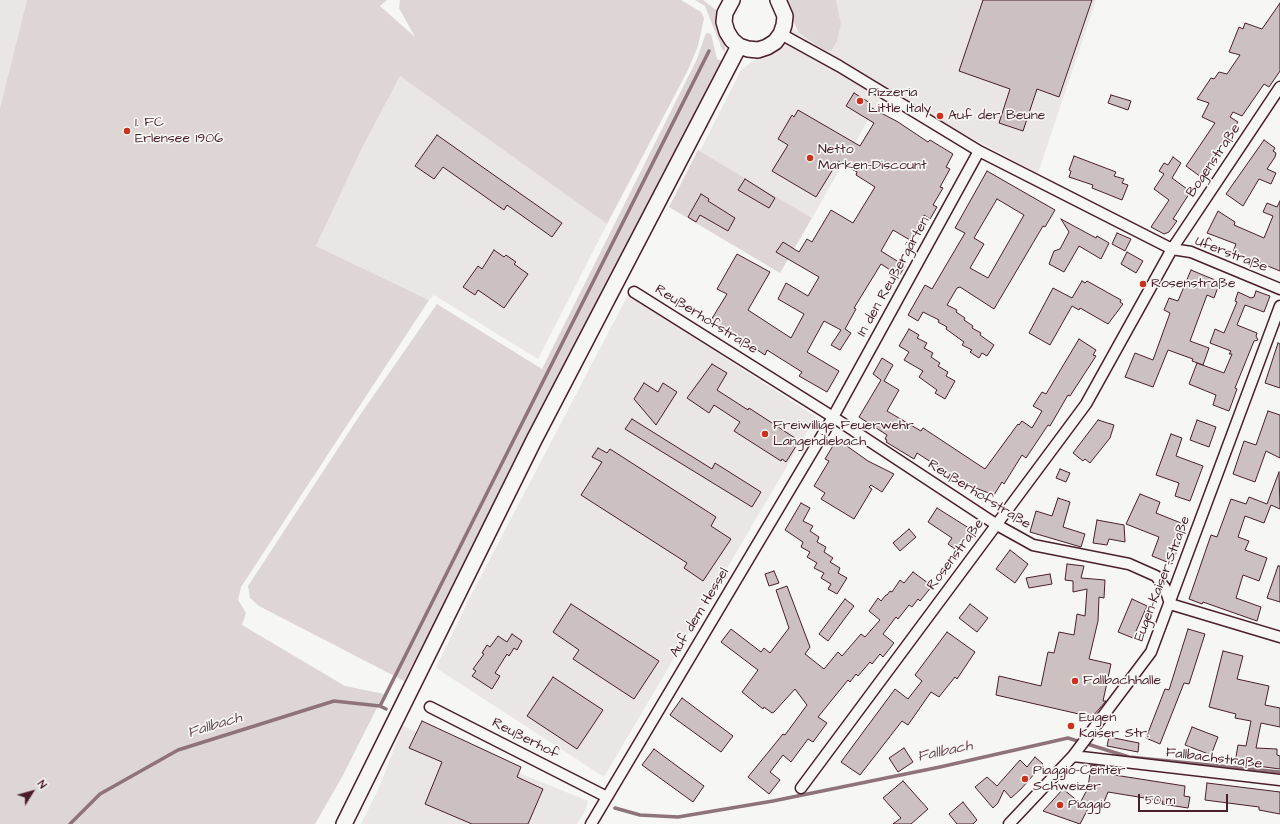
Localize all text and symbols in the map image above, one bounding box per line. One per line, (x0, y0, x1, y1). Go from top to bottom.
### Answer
place label: Pizzeria Little Italy (868, 85, 931, 118)
marker: Pizzeria Little Italy (855, 96, 865, 106)
place label: Auf der Beune (948, 108, 1045, 124)
marker: Auf der Beune (935, 111, 945, 121)
place label: 1. FC Erlensee 1906 (135, 115, 223, 148)
street label: Bogenstraße (1183, 121, 1245, 201)
marker: 1. FC Erlensee 1906 (122, 126, 132, 136)
place label: Netto Marken-Discount (818, 142, 927, 174)
marker: Netto Marken-Discount (805, 153, 815, 163)
street label: In den Reußergärten (854, 214, 934, 340)
street label: Uferstraße (1192, 233, 1270, 277)
place label: Rosenstraße (1151, 276, 1236, 292)
marker: Rosenstraße (1138, 279, 1148, 289)
street label: Reußerhofstraße (651, 282, 761, 358)
place label: Freiwillige Feuerwehr Langendiebach (773, 418, 914, 450)
marker: Freiwillige Feuerwehr Langendiebach (760, 429, 770, 439)
street label: Reußerhofstraße (924, 457, 1034, 533)
street label: Eugen-Kaiser-Straße (1131, 514, 1195, 644)
street label: Rosenstraße (924, 516, 988, 594)
street label: Auf dem Hessel (667, 565, 733, 661)
place label: Fallbachhalle (1083, 673, 1161, 689)
marker: Fallbachhalle (1070, 676, 1080, 686)
water label: Fallbach (186, 709, 244, 743)
place label: Eugen Kaiser Str. (1079, 710, 1149, 742)
street label: Reußerhof (489, 715, 561, 763)
marker: Eugen Kaiser Str. (1066, 721, 1076, 731)
water label: Fallbach (916, 737, 974, 767)
street label: Fallbachstraße (1165, 745, 1263, 773)
place label: Piaggio-Center Schweizer (1033, 763, 1125, 796)
north arrow (12, 772, 52, 812)
marker: Piaggio-Center Schweizer (1020, 774, 1030, 784)
text: N (34, 777, 50, 792)
scale bar (1140, 786, 1230, 812)
text: 50 m (1145, 792, 1175, 809)
place label: Piaggio (1068, 797, 1111, 813)
marker: Piaggio (1055, 800, 1065, 810)

